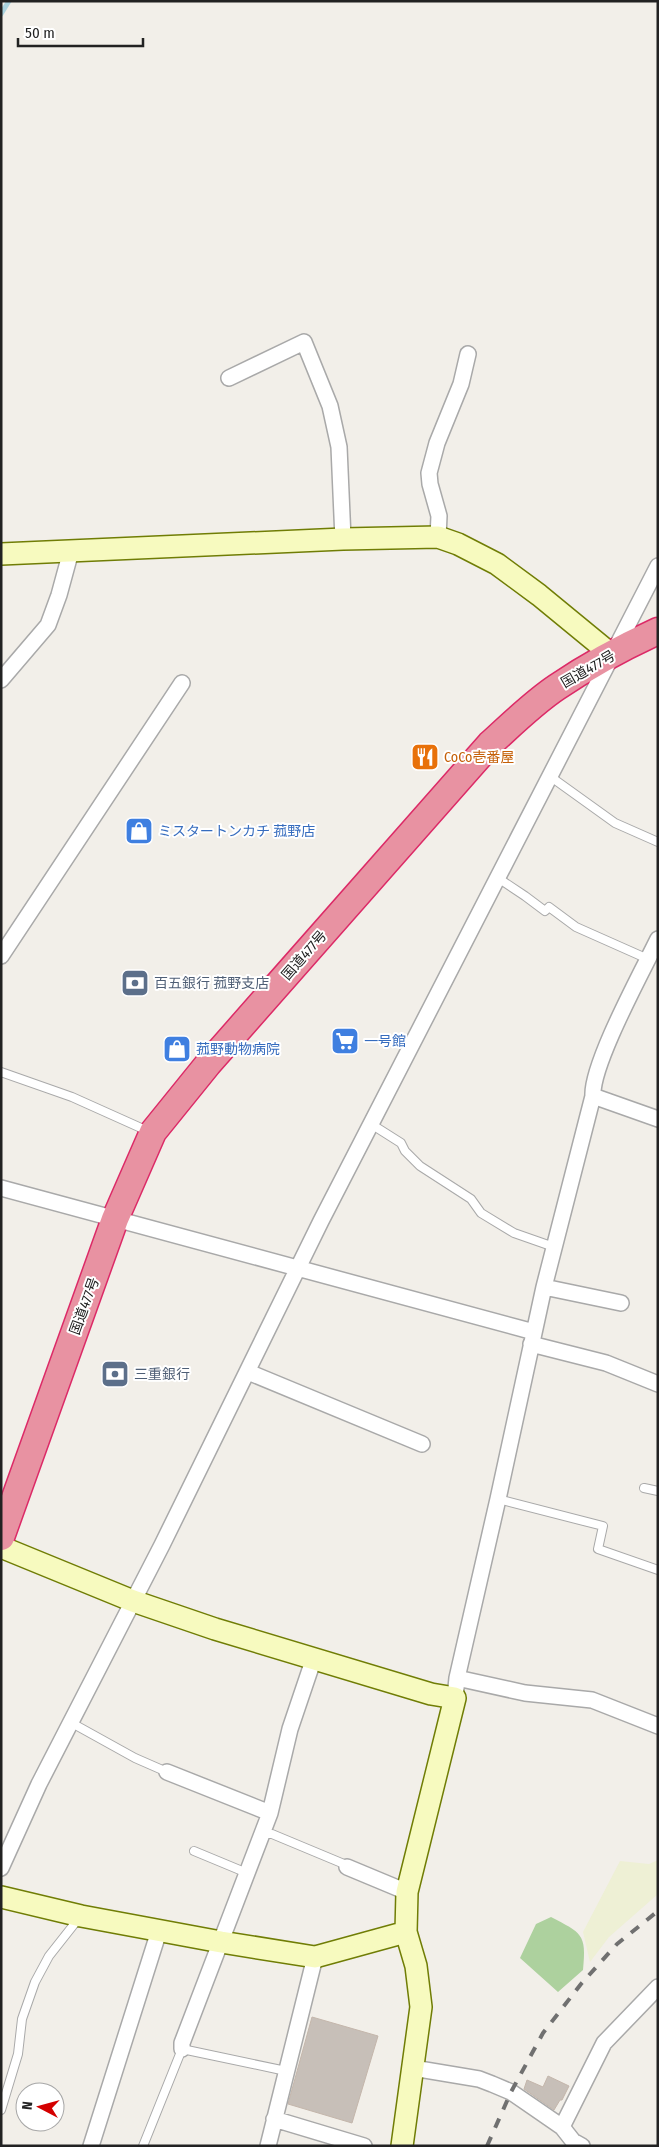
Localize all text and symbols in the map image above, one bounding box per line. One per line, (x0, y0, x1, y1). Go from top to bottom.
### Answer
scale bar (18, 15, 142, 47)
text: 50 m (25, 24, 55, 42)
street label: 国道477号 (558, 647, 618, 692)
restaurant icon: CoCo壱番屋 (410, 742, 440, 772)
place label: CoCo壱番屋 (444, 749, 514, 766)
shop icon: ミスタートンカチ 菰野店 (124, 816, 154, 846)
place label: ミスタートンカチ 菰野店 (158, 823, 315, 840)
street label: 国道477号 (278, 927, 330, 984)
bank icon: 百五銀行 菰野支店 (120, 968, 150, 998)
place label: 百五銀行 菰野支店 (154, 975, 269, 992)
supermarket icon: 一号館 (330, 1026, 360, 1056)
place label: 一号館 (364, 1033, 406, 1050)
shop icon: 菰野動物病院 (162, 1034, 192, 1064)
place label: 菰野動物病院 (196, 1041, 280, 1058)
street label: 国道477号 (66, 1275, 103, 1337)
bank icon: 三重銀行 (100, 1359, 130, 1389)
place label: 三重銀行 (134, 1366, 190, 1383)
north arrow (15, 2082, 65, 2132)
text: N (19, 2101, 36, 2111)

